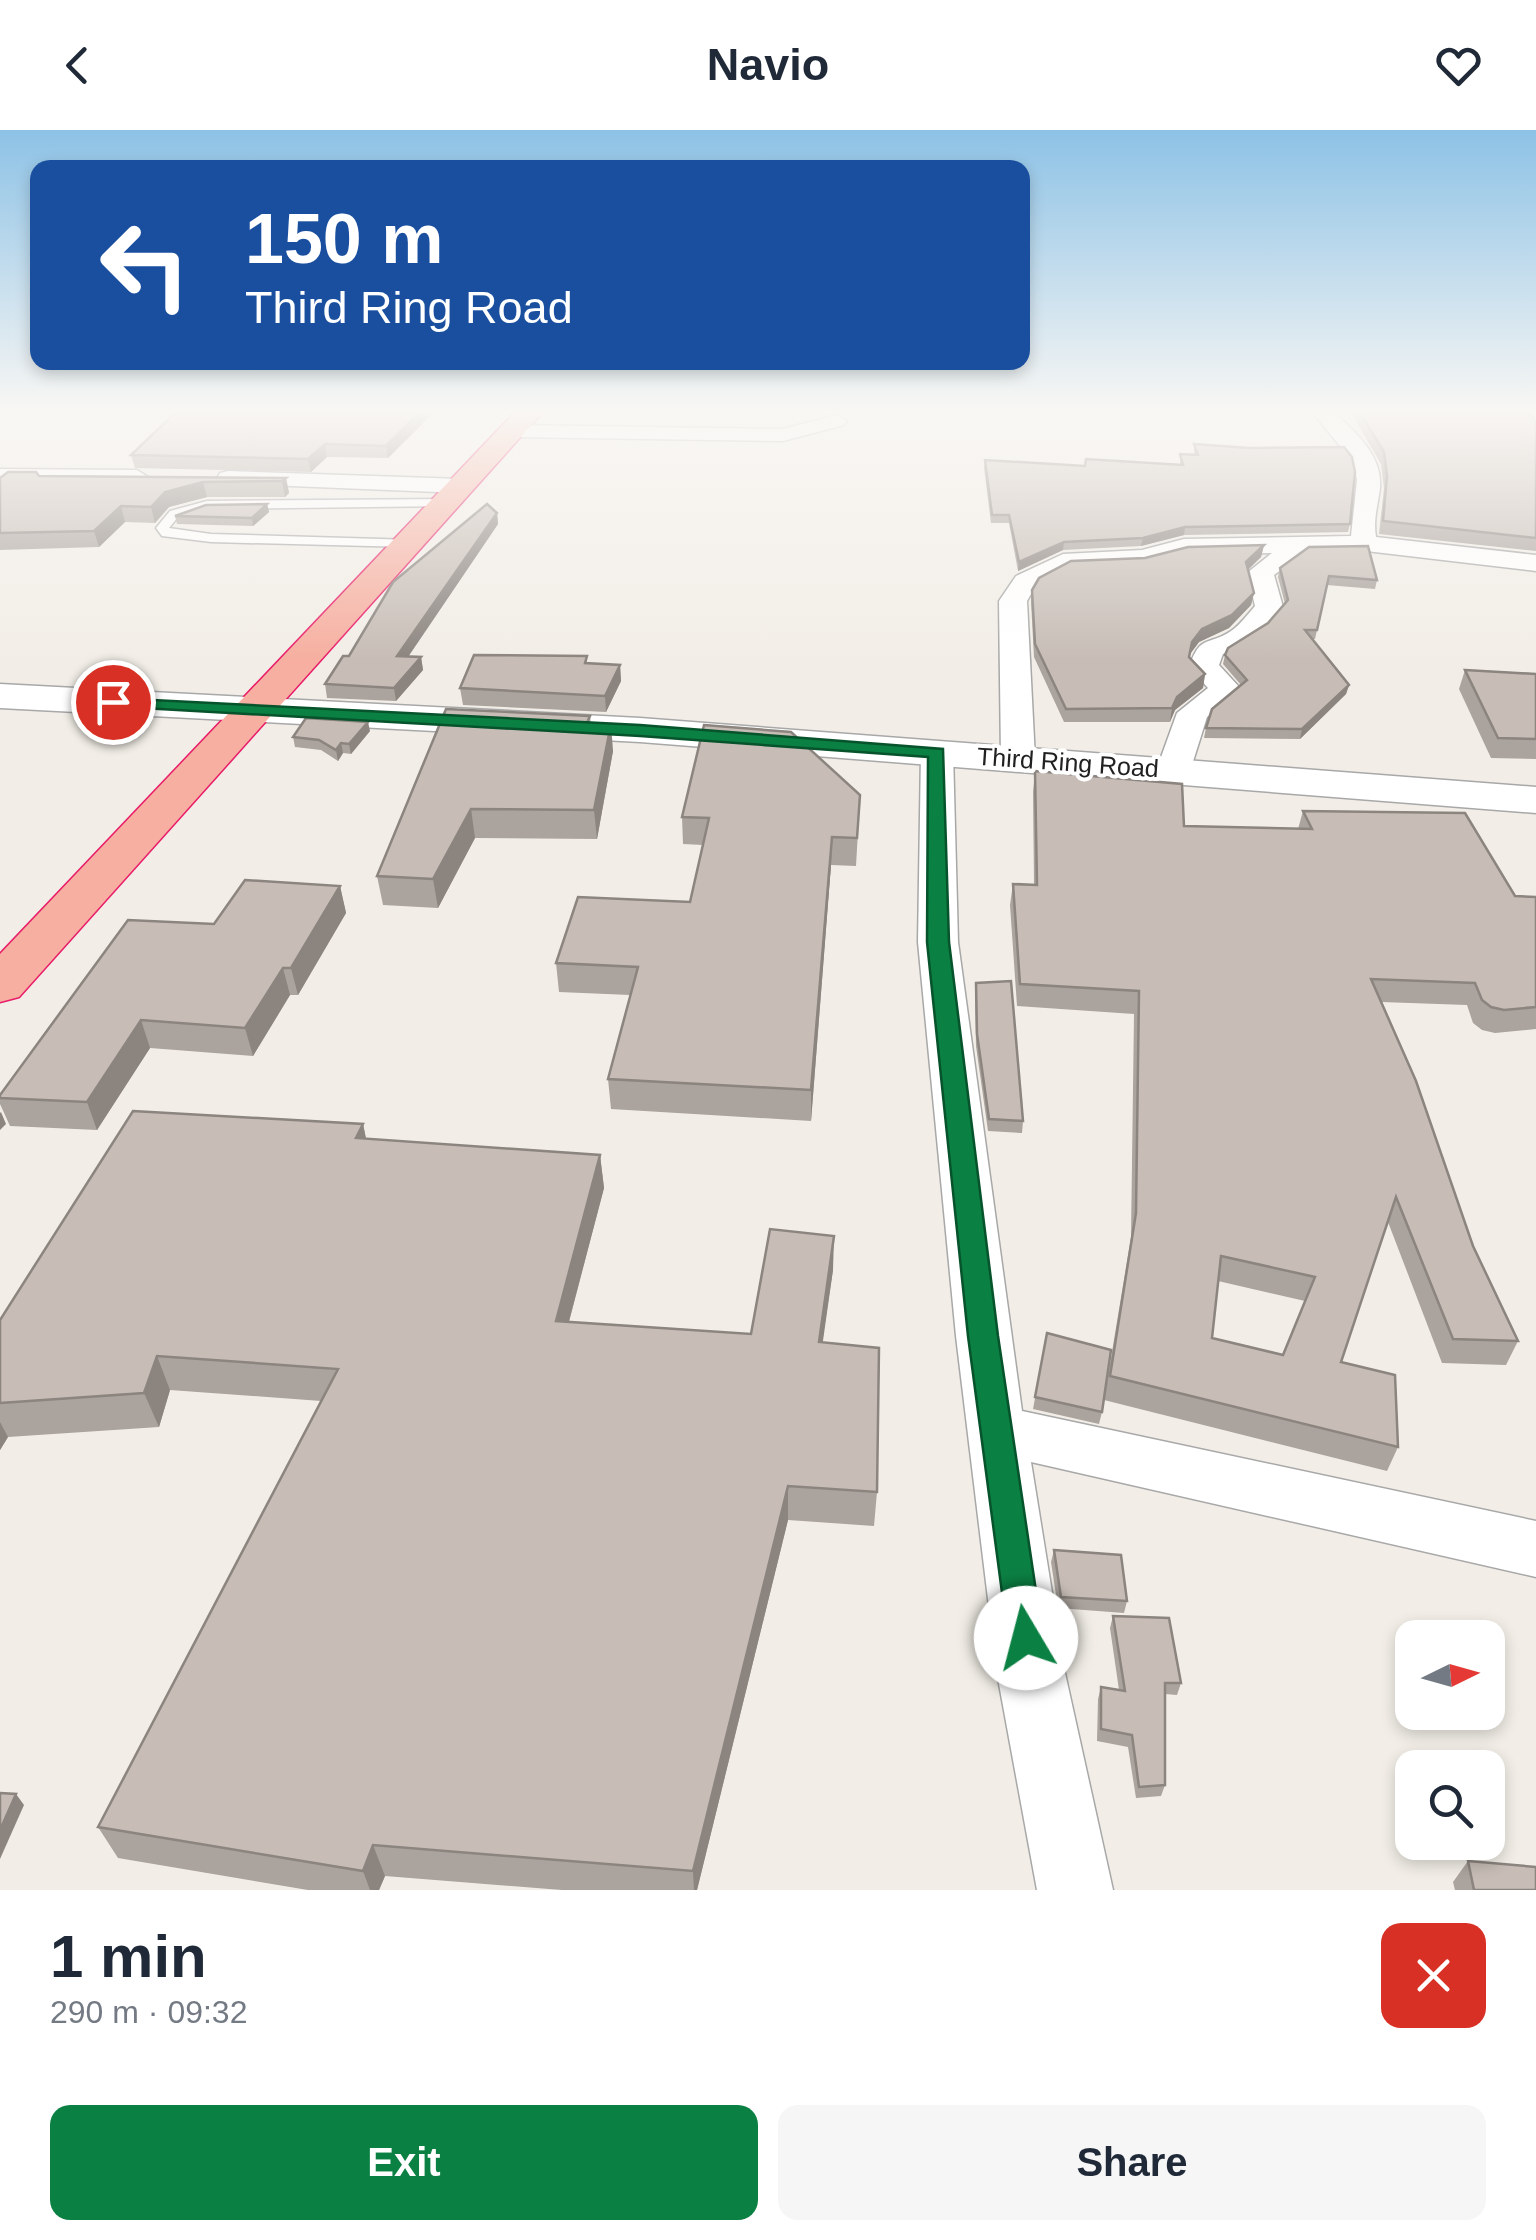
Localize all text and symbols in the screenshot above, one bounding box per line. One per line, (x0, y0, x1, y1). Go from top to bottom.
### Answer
icon: back (50, 38, 105, 93)
icon: heart (1431, 38, 1486, 93)
text: Navio (707, 39, 829, 90)
icon: left (80, 200, 210, 330)
text: 150 m (245, 200, 443, 278)
text: Third Ring Road (245, 282, 573, 333)
pin (71, 660, 156, 745)
icon: arrive (86, 675, 141, 730)
street label: Third Ring Road (976, 742, 1160, 782)
position arrow (974, 1586, 1078, 1690)
north arrow (1395, 1620, 1505, 1730)
map controls (1395, 1620, 1505, 1860)
button: search (1395, 1750, 1505, 1860)
text: 1 min (50, 1923, 207, 1990)
button: close (1381, 1923, 1486, 2028)
text: 290 m · 09:32 (50, 1994, 247, 2030)
button: Exit (50, 2105, 758, 2220)
button: Share (778, 2105, 1486, 2220)

